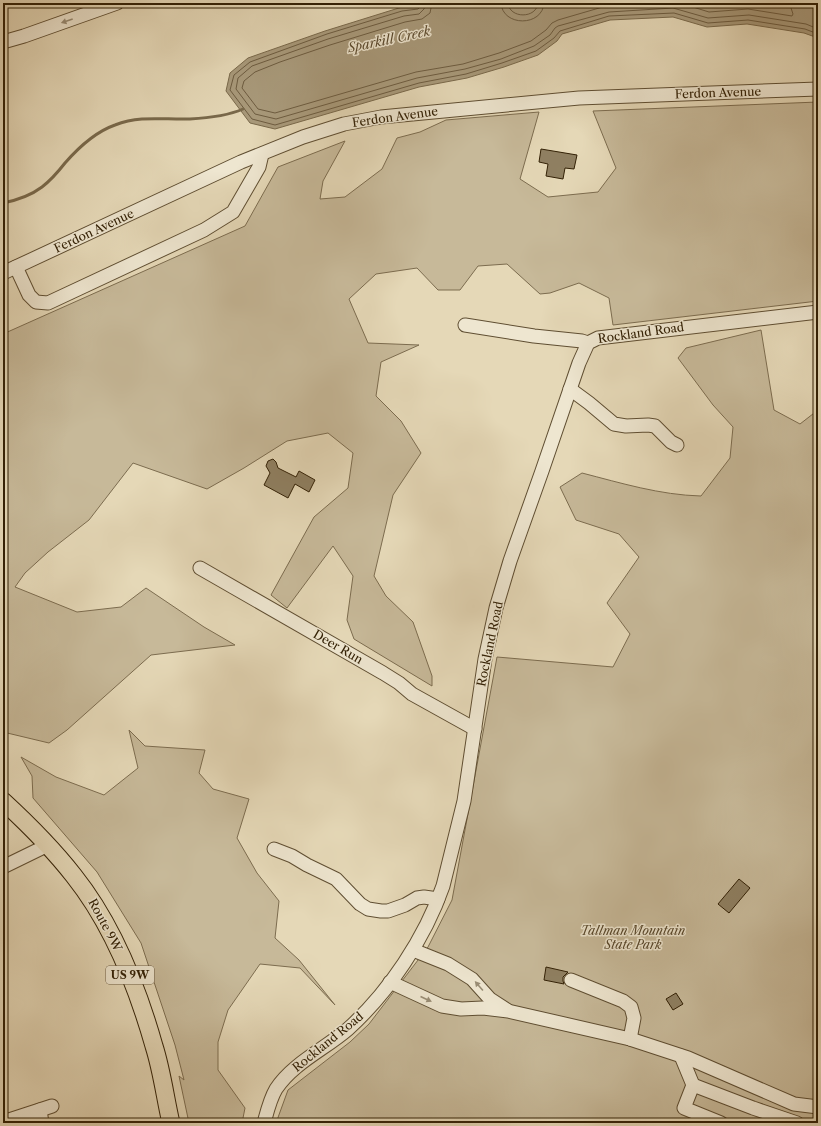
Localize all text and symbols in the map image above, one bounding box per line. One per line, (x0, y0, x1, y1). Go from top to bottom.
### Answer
one-way arrow (61, 18, 73, 24)
water label: Sparkill Creek (345, 22, 432, 56)
street label: Ferdon Avenue (675, 83, 762, 102)
street label: Ferdon Avenue (351, 103, 439, 130)
street label: Ferdon Avenue (51, 205, 136, 256)
street label: Rockland Road (597, 319, 686, 346)
street label: Rockland Road (473, 599, 506, 688)
street label: Deer Run (311, 626, 366, 667)
street label: Route 9W (85, 896, 126, 955)
park label: Tallman Mountain State Park (581, 923, 685, 952)
road number: US 9W (106, 966, 154, 984)
one-way arrow (474, 981, 483, 991)
one-way arrow (420, 996, 431, 1002)
street label: Rockland Road (289, 1008, 367, 1075)

